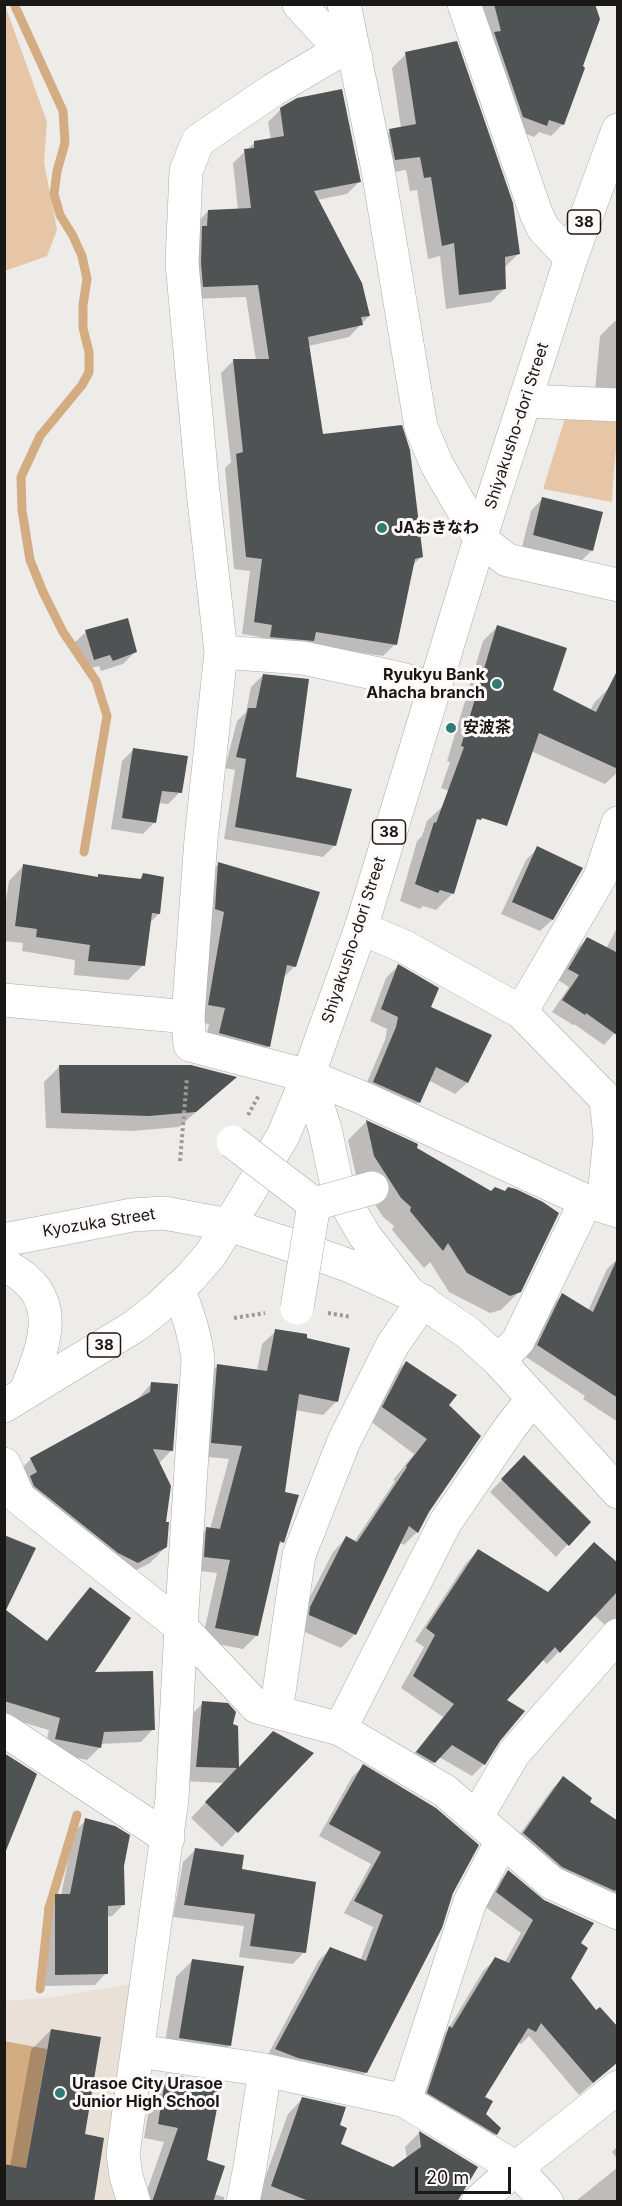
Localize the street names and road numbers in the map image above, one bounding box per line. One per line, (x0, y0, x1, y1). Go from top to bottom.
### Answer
road number: 38 (568, 210, 600, 234)
street label: Shiyakusho-dori Street (481, 340, 553, 512)
road number: 38 (372, 820, 406, 844)
street label: Shiyakusho-dori Street (318, 854, 390, 1026)
street label: Kyozuka Street (41, 1205, 157, 1241)
road number: 38 (88, 1333, 120, 1357)

